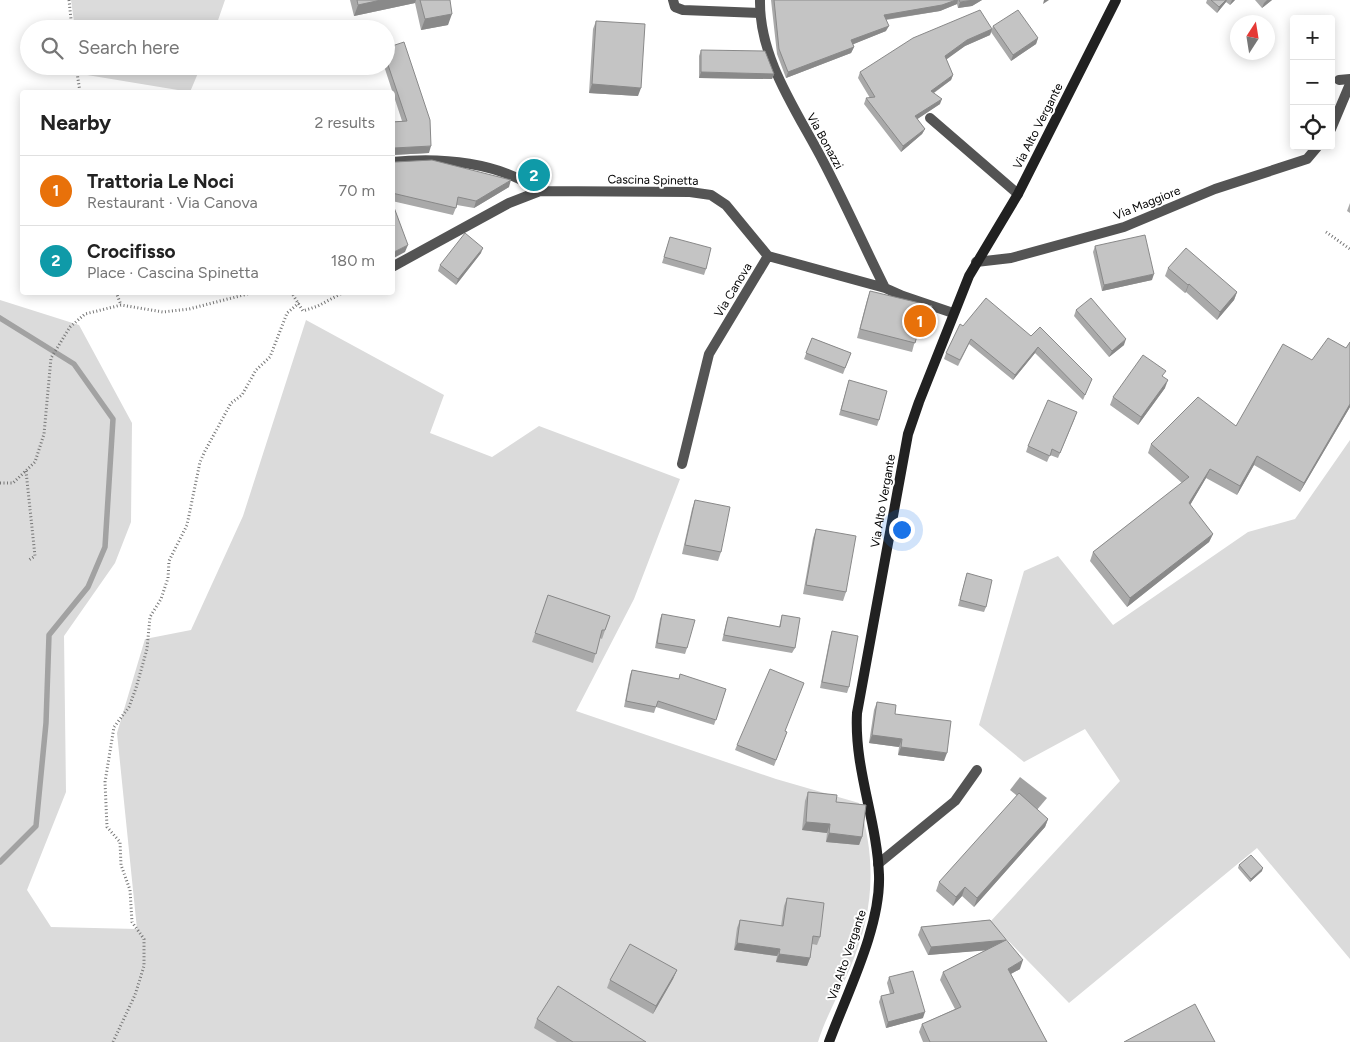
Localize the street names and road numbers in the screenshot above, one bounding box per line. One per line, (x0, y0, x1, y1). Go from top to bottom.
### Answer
street label: Via Alto Vergante (1010, 80, 1066, 171)
street label: Via Bonazzi (804, 111, 846, 171)
street label: Cascina Spinetta (607, 172, 699, 188)
street label: Via Maggiore (1112, 183, 1183, 223)
street label: Via Canova (711, 260, 755, 320)
street label: Via Alto Vergante (868, 453, 898, 549)
street label: Via Alto Vergante (825, 908, 869, 1002)

